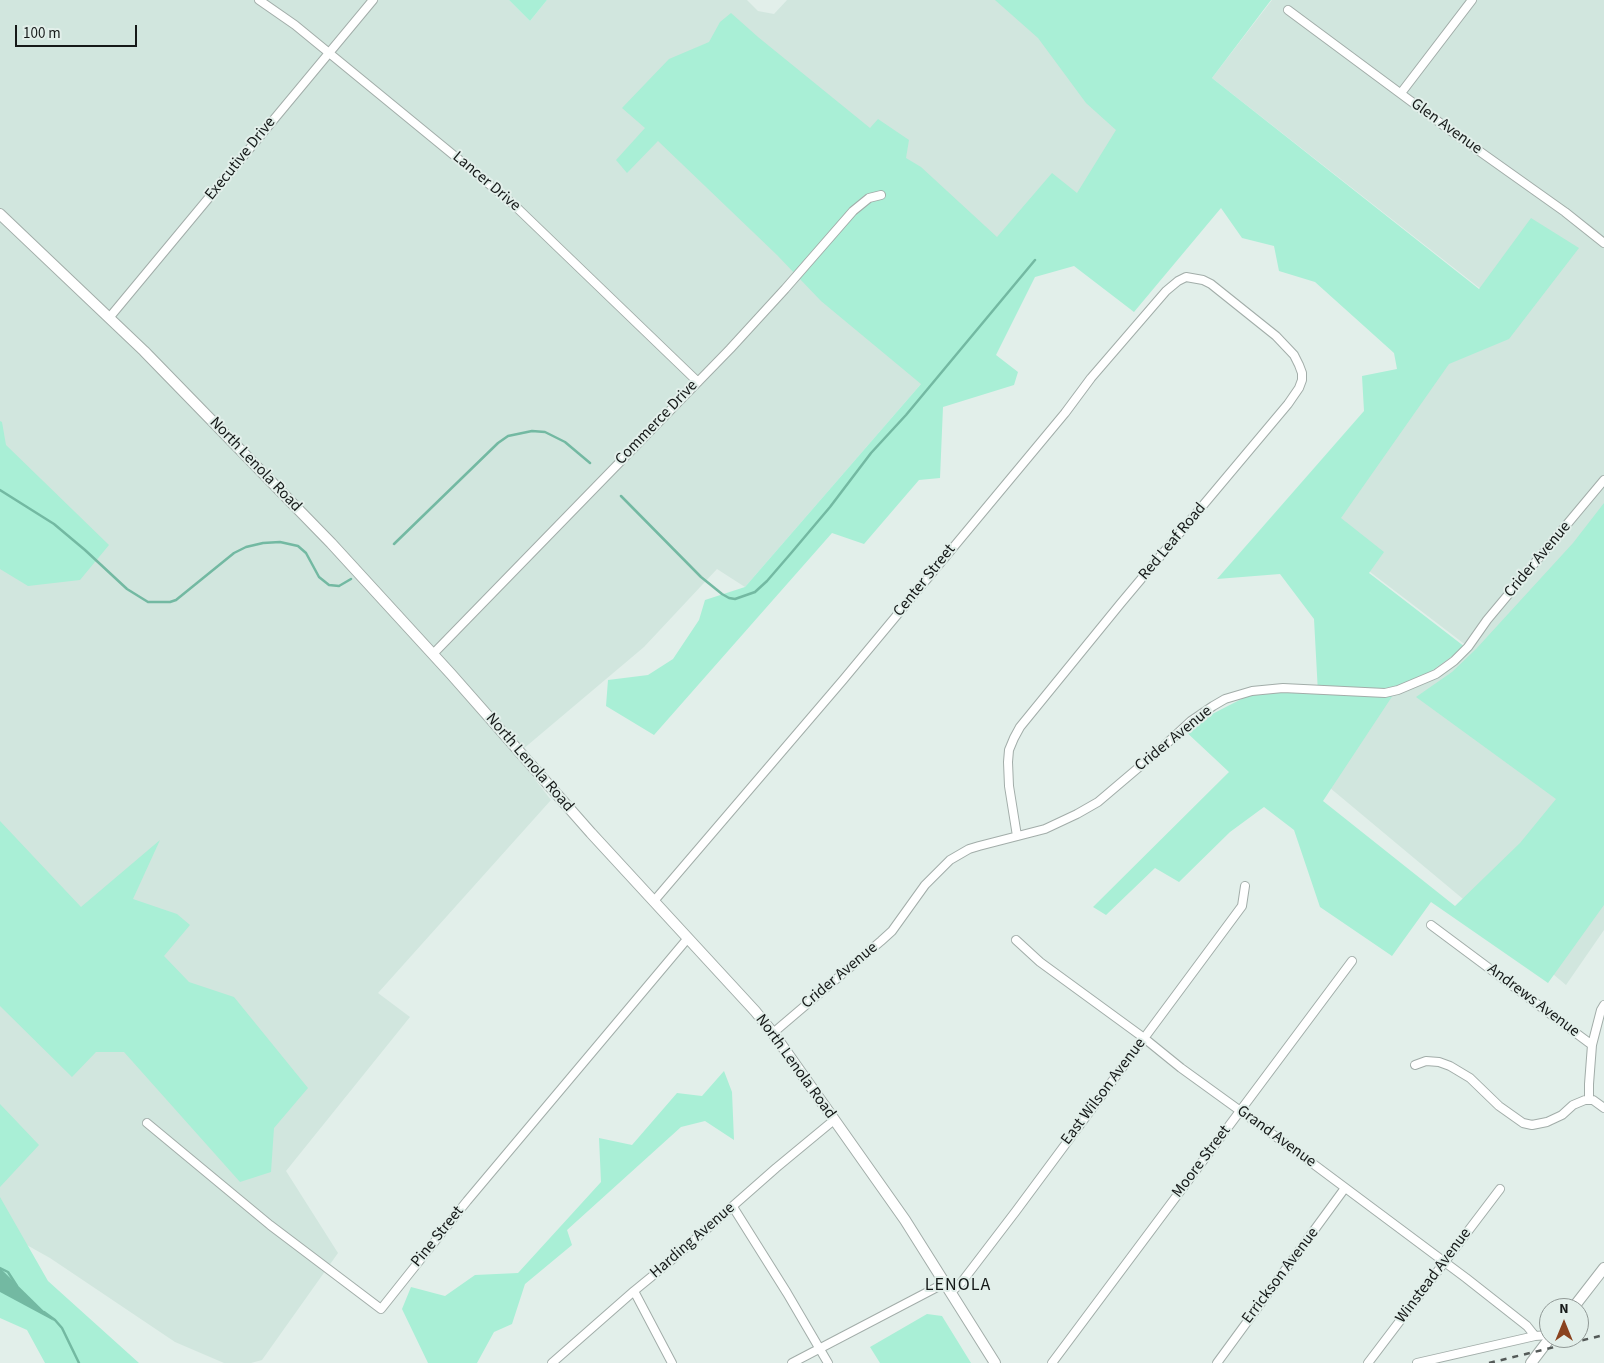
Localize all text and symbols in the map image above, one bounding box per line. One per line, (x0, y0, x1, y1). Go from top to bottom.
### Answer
scale bar (18, 15, 140, 47)
text: 100 m (23, 23, 61, 44)
street label: Glen Avenue (1407, 95, 1485, 159)
street label: Executive Drive (202, 114, 280, 204)
street label: Lancer Drive (448, 148, 524, 216)
street label: Commerce Drive (612, 377, 702, 469)
street label: North Lenola Road (205, 414, 305, 516)
street label: Red Leaf Road (1135, 500, 1211, 584)
street label: Crider Avenue (1501, 518, 1575, 602)
street label: Center Street (890, 541, 960, 621)
street label: Crider Avenue (1132, 702, 1216, 776)
street label: North Lenola Road (481, 710, 577, 816)
street label: Crider Avenue (798, 939, 882, 1013)
street label: Andrews Avenue (1483, 960, 1583, 1042)
street label: North Lenola Road (751, 1011, 839, 1123)
street label: East Wilson Avenue (1058, 1035, 1150, 1149)
street label: Grand Avenue (1233, 1102, 1319, 1172)
street label: Moore Street (1169, 1122, 1235, 1202)
street label: Harding Avenue (647, 1199, 739, 1283)
street label: Pine Street (408, 1203, 468, 1271)
street label: Errickson Avenue (1239, 1224, 1323, 1328)
street label: Winstead Avenue (1392, 1225, 1476, 1327)
district label: LENOLA (924, 1275, 992, 1297)
north arrow (1539, 1298, 1589, 1348)
text: N (1559, 1299, 1569, 1319)

